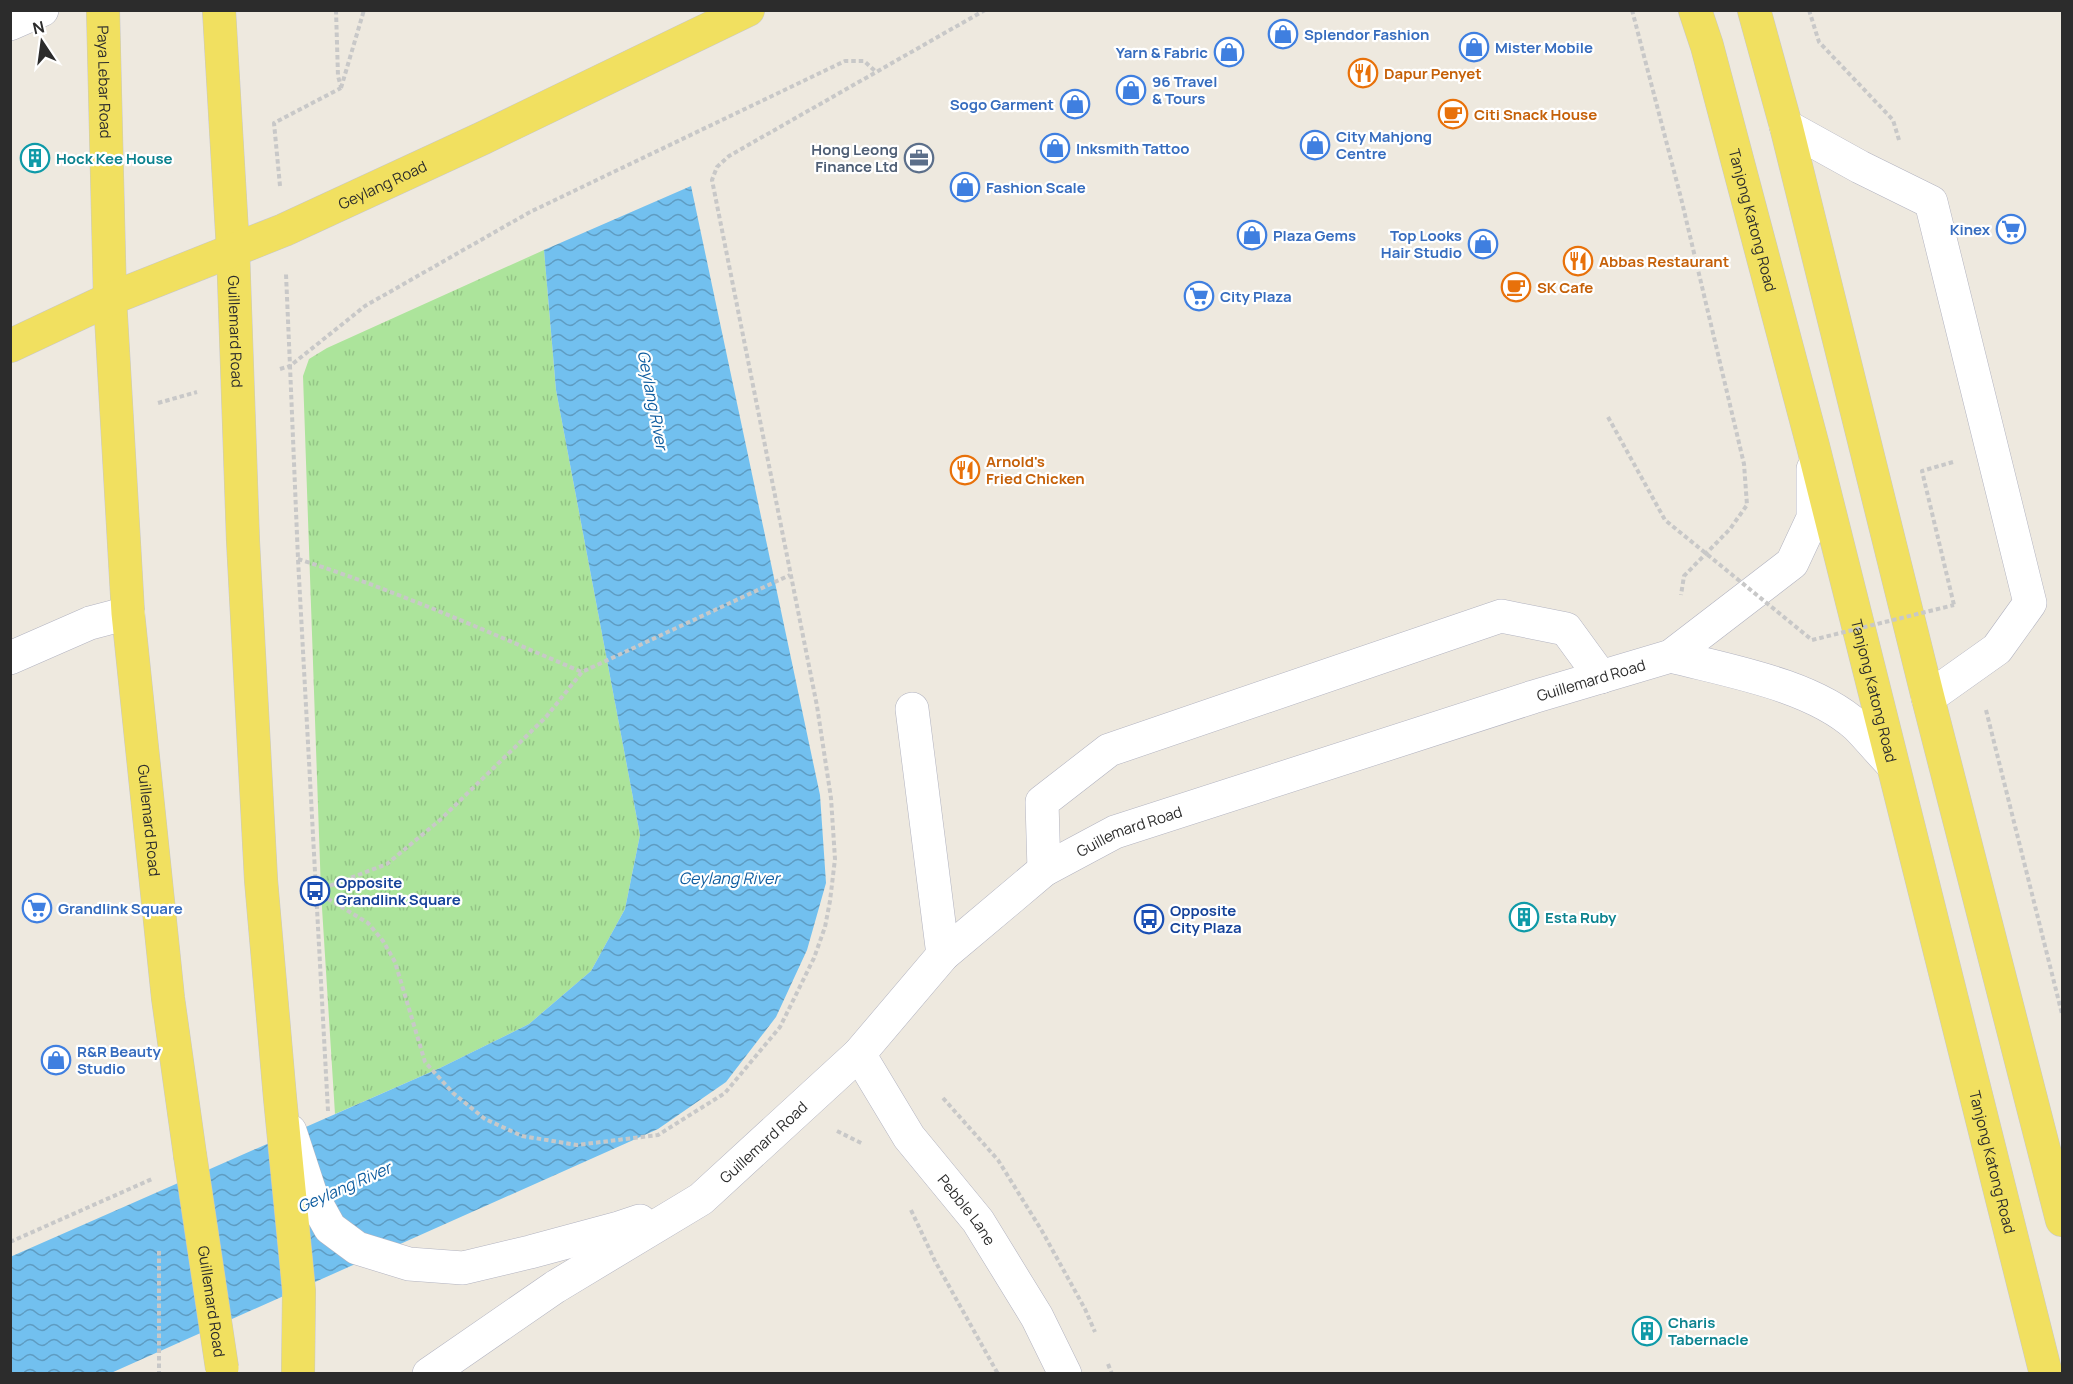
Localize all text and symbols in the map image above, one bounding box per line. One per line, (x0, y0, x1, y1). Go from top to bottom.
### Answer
north arrow (12, 12, 72, 72)
text: N (31, 15, 47, 39)
shop icon: Splendor Fashion (1267, 18, 1299, 50)
place label: Splendor Fashion (1304, 24, 1429, 45)
street label: Paya Lebar Road (93, 25, 117, 139)
shop icon: Mister Mobile (1458, 31, 1490, 63)
shop icon: Yarn & Fabric (1213, 36, 1245, 68)
place label: Mister Mobile (1495, 37, 1593, 58)
place label: Yarn & Fabric (1116, 42, 1208, 63)
restaurant icon: Dapur Penyet (1347, 57, 1379, 89)
place label: Dapur Penyet (1384, 63, 1482, 84)
place label: 96 Travel & Tours (1152, 71, 1217, 109)
shop icon: 96 Travel & Tours (1115, 74, 1147, 106)
shop icon: Sogo Garment (1059, 88, 1091, 120)
place label: Sogo Garment (950, 94, 1054, 115)
cafe icon: Citi Snack House (1437, 98, 1469, 130)
place label: Citi Snack House (1474, 104, 1597, 125)
place label: City Mahjong Centre (1336, 126, 1432, 164)
shop icon: City Mahjong Centre (1299, 129, 1331, 161)
shop icon: Inksmith Tattoo (1039, 132, 1071, 164)
place label: Inksmith Tattoo (1076, 138, 1190, 159)
place label: Hong Leong Finance Ltd (811, 139, 898, 177)
building icon: Hock Kee House (19, 142, 51, 174)
office icon: Hong Leong Finance Ltd (903, 142, 935, 174)
street label: Tanjong Katong Road (1724, 146, 1782, 294)
place label: Hock Kee House (56, 148, 173, 169)
street label: Geylang Road (335, 155, 430, 214)
shop icon: Fashion Scale (949, 171, 981, 203)
place label: Fashion Scale (986, 177, 1086, 198)
supermarket icon: Kinex (1995, 213, 2027, 245)
shop icon: Plaza Gems (1236, 219, 1268, 251)
place label: Kinex (1950, 219, 1991, 240)
place label: Plaza Gems (1273, 225, 1356, 246)
place label: Top Looks Hair Studio (1381, 225, 1462, 263)
shop icon: Top Looks Hair Studio (1467, 228, 1499, 260)
restaurant icon: Abbas Restaurant (1562, 245, 1594, 277)
place label: Abbas Restaurant (1599, 251, 1729, 272)
cafe icon: SK Cafe (1500, 271, 1532, 303)
street label: Guillemard Road (223, 275, 248, 388)
place label: SK Cafe (1537, 277, 1593, 298)
supermarket icon: City Plaza (1183, 280, 1215, 312)
place label: City Plaza (1220, 286, 1292, 307)
water label: Geylang River (633, 349, 674, 454)
place label: Arnold's Fried Chicken (986, 451, 1085, 489)
restaurant icon: Arnold's Fried Chicken (949, 454, 981, 486)
street label: Tanjong Katong Road (1846, 617, 1902, 764)
street label: Guillemard Road (1534, 654, 1648, 706)
street label: Guillemard Road (133, 763, 166, 877)
street label: Guillemard Road (1072, 801, 1185, 861)
water label: Geylang River (679, 867, 781, 889)
place label: Opposite Grandlink Square (336, 872, 461, 910)
bus stop icon: Opposite Grandlink Square (299, 875, 331, 907)
supermarket icon: Grandlink Square (21, 892, 53, 924)
place label: Grandlink Square (58, 898, 183, 919)
place label: Opposite City Plaza (1170, 900, 1242, 938)
building icon: Esta Ruby (1508, 901, 1540, 933)
bus stop icon: Opposite City Plaza (1133, 903, 1165, 935)
place label: Esta Ruby (1545, 907, 1617, 928)
place label: R&R Beauty Studio (77, 1041, 161, 1079)
shop icon: R&R Beauty Studio (40, 1044, 72, 1076)
street label: Tanjong Katong Road (1965, 1088, 2021, 1236)
street label: Guillemard Road (715, 1096, 812, 1188)
water label: Geylang River (294, 1156, 396, 1217)
street label: Pebble Lane (933, 1170, 1001, 1249)
street label: Guillemard Road (193, 1244, 231, 1358)
place label: Charis Tabernacle (1668, 1312, 1749, 1350)
building icon: Charis Tabernacle (1631, 1315, 1663, 1347)

